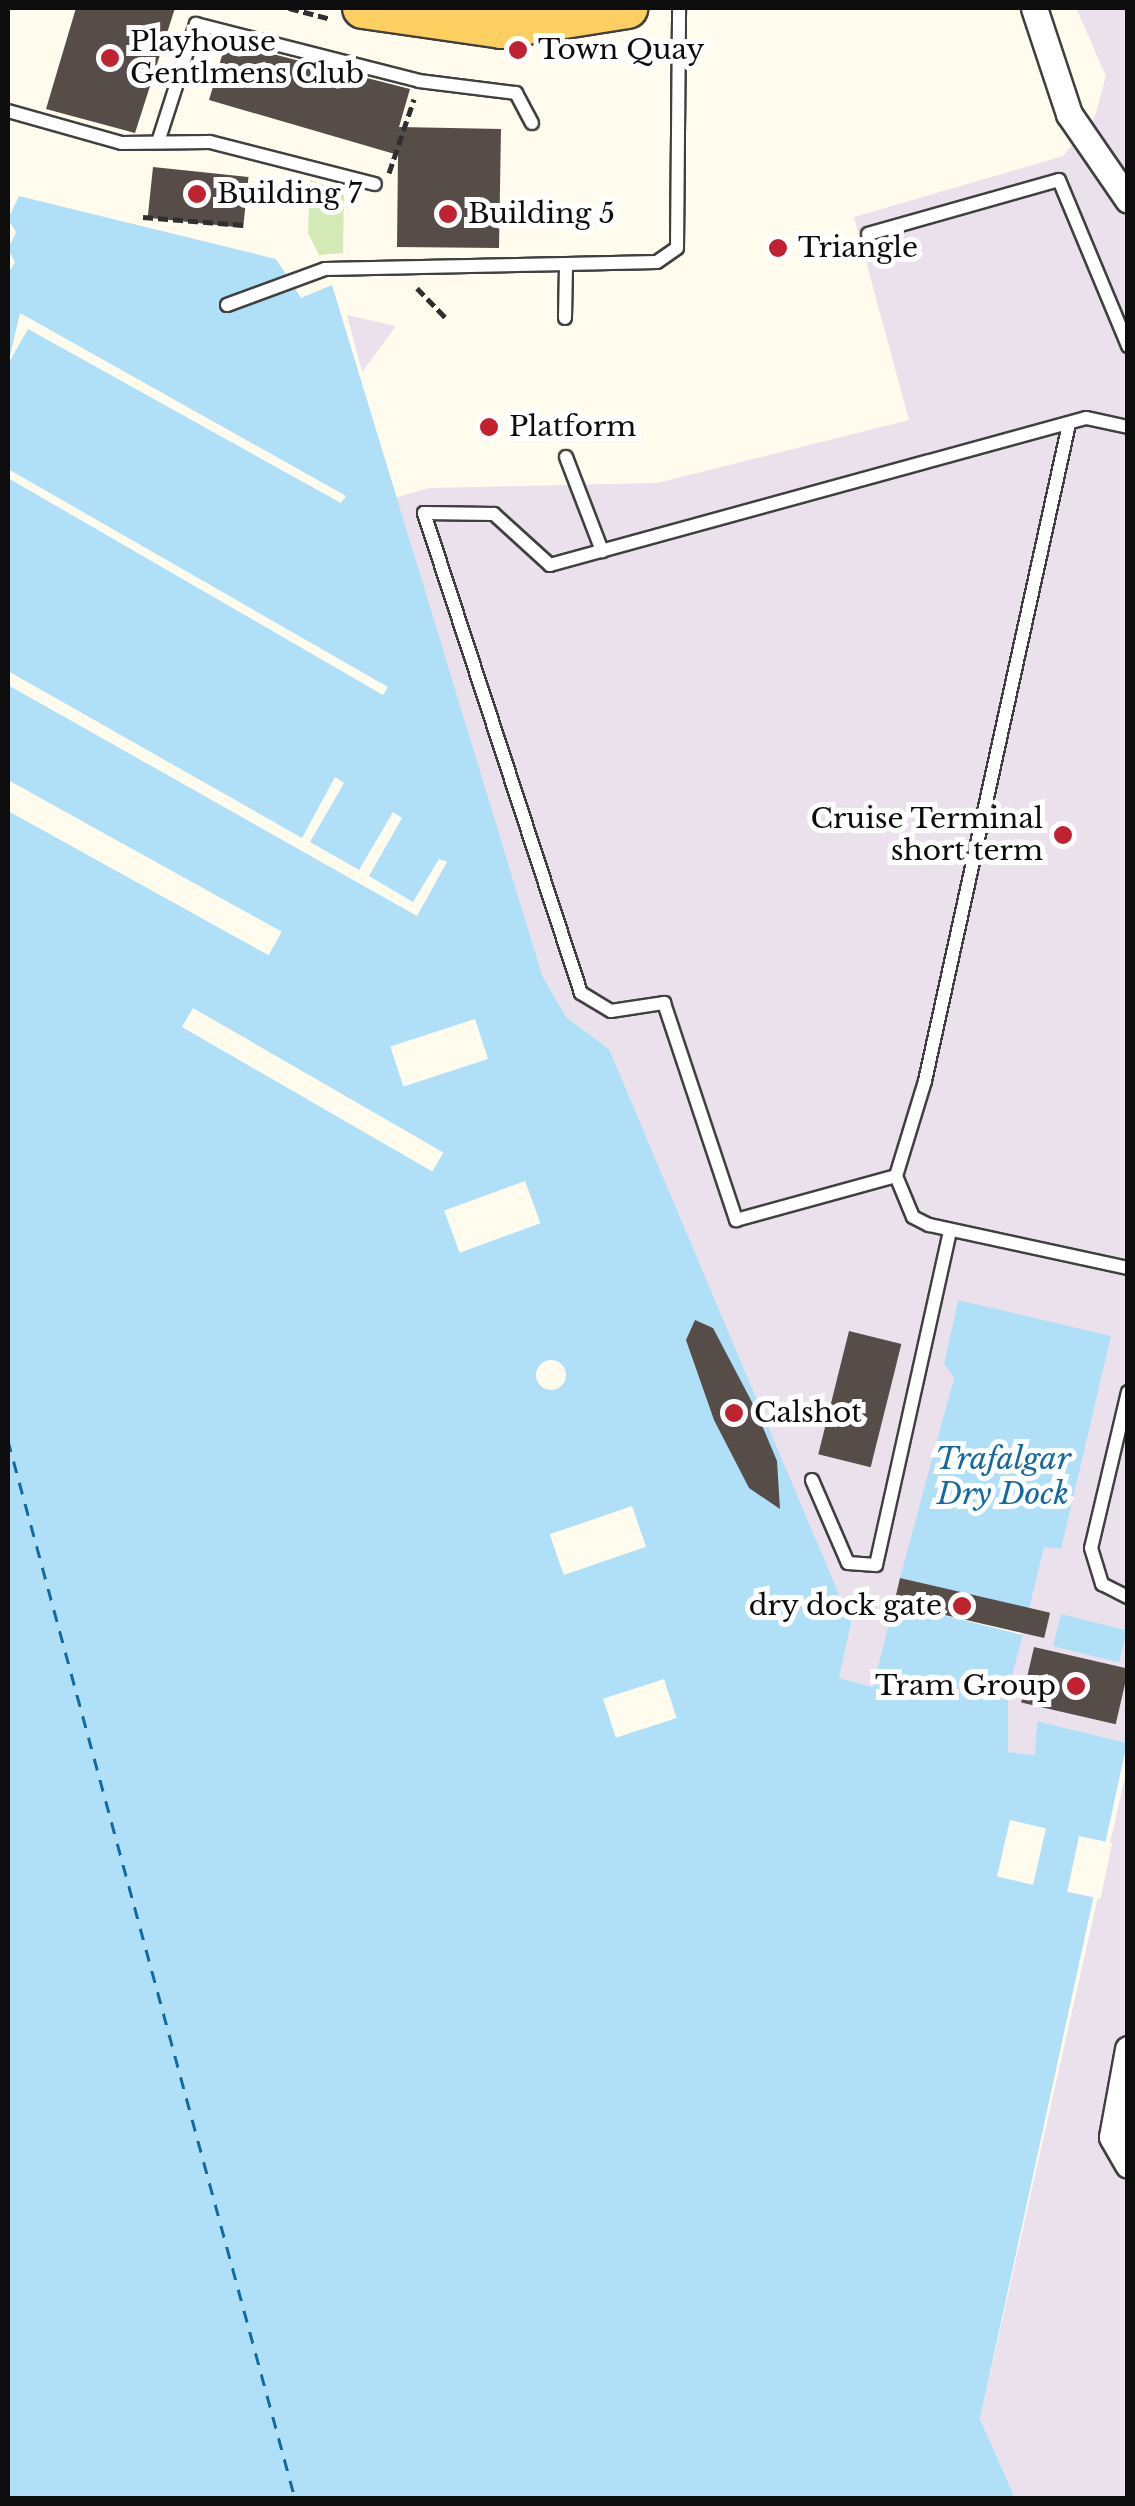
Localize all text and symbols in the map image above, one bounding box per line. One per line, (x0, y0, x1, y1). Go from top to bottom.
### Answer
place label: Playhouse Gentlmens Club (130, 25, 364, 91)
place label: Town Quay (538, 33, 704, 67)
marker: Town Quay (507, 39, 529, 61)
marker: Playhouse Gentlmens Club (99, 47, 121, 69)
place label: Building 7 (217, 177, 362, 211)
marker: Building 7 (186, 183, 208, 205)
place label: Building 5 (468, 197, 615, 231)
marker: Building 5 (437, 203, 459, 225)
place label: Triangle (798, 231, 918, 265)
marker: Triangle (767, 237, 789, 259)
place label: Platform (509, 410, 636, 444)
marker: Platform (478, 416, 500, 438)
place label: Cruise Terminal short term (810, 802, 1043, 868)
marker: Cruise Terminal short term (1052, 824, 1074, 846)
place label: Calshot (754, 1396, 862, 1430)
marker: Calshot (723, 1402, 745, 1424)
water label: Trafalgar Dry Dock (935, 1441, 1071, 1512)
place label: dry dock gate (747, 1589, 942, 1623)
marker: dry dock gate (951, 1595, 973, 1617)
place label: Tram Group (875, 1669, 1056, 1703)
marker: Tram Group (1065, 1675, 1087, 1697)

